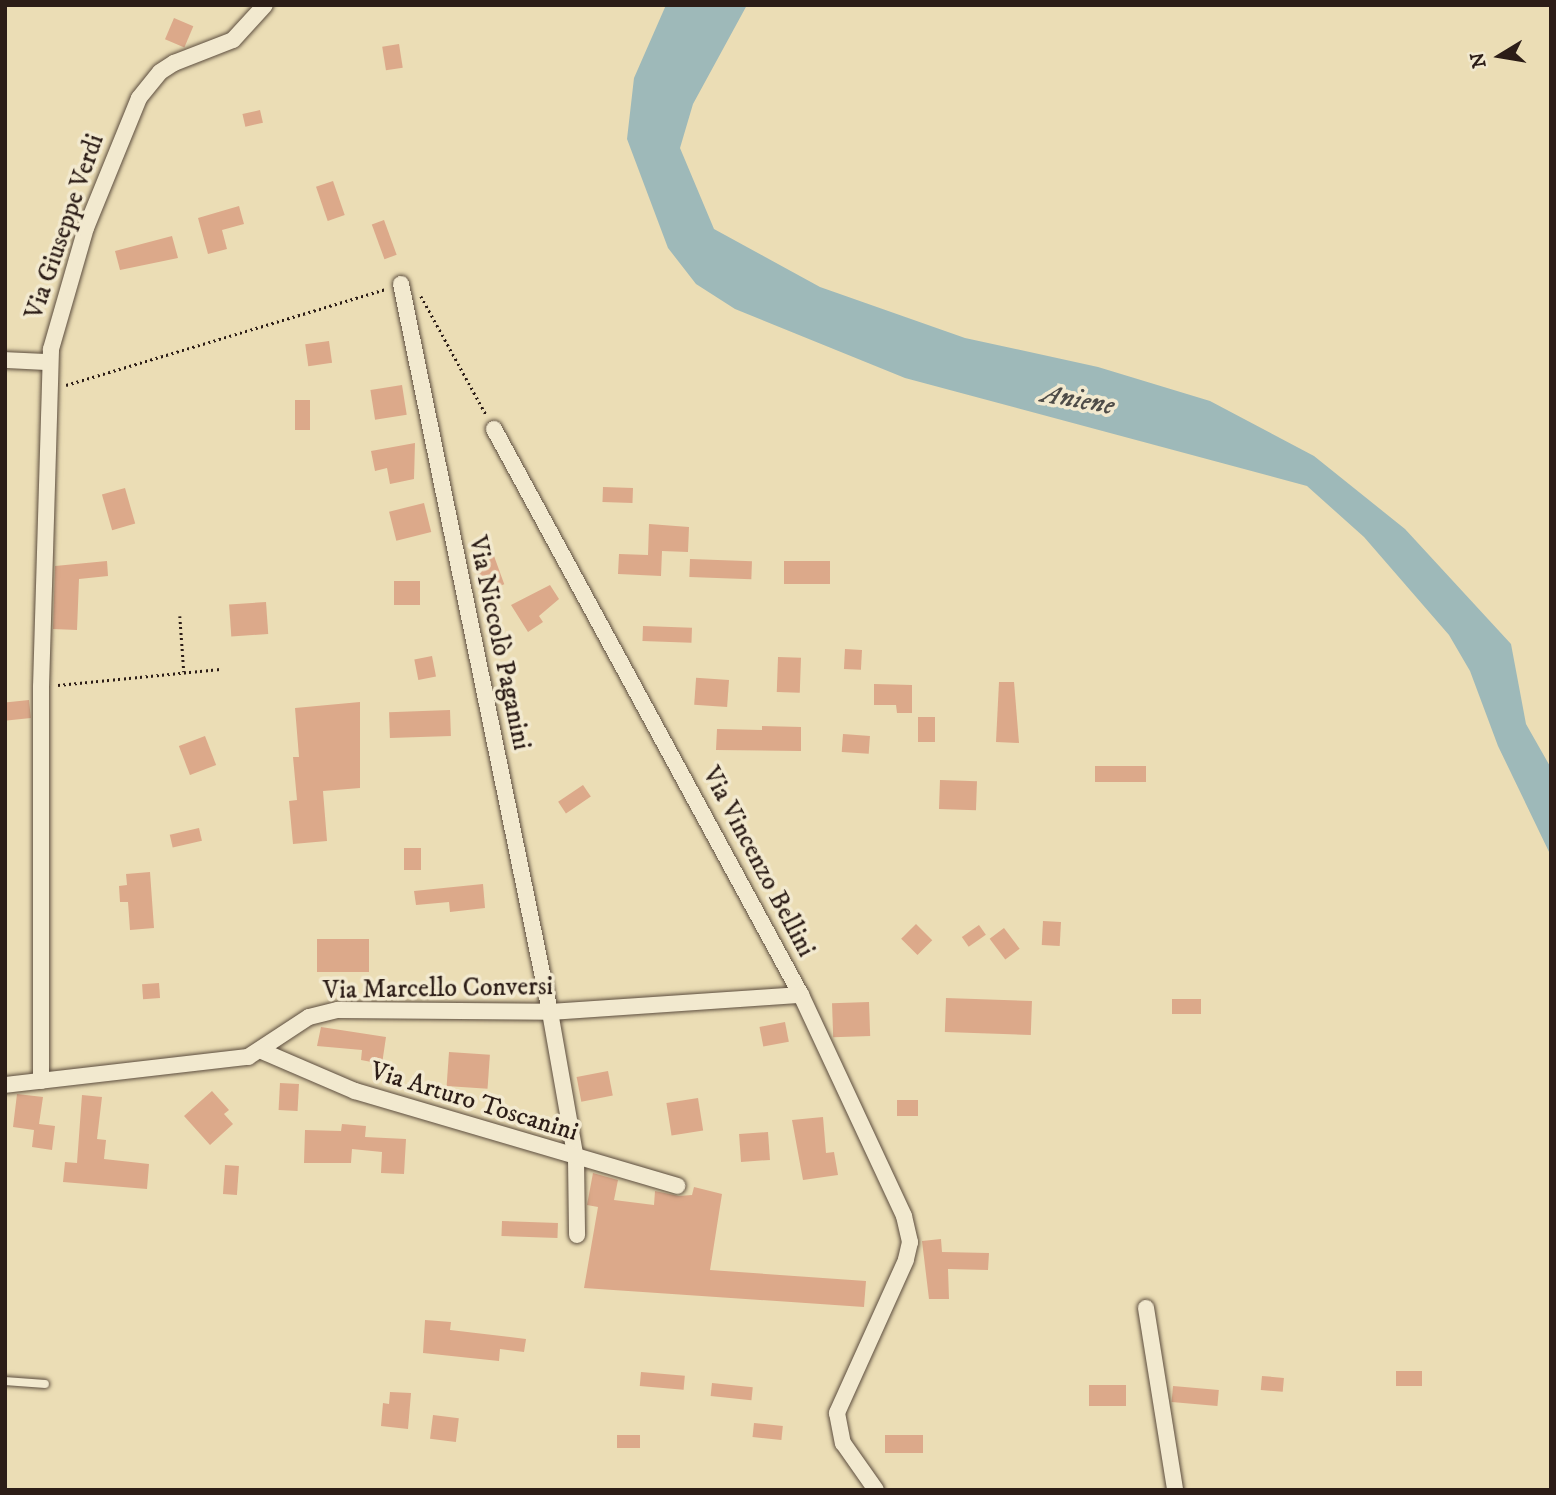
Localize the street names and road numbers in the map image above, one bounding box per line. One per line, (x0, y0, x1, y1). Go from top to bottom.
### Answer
street label: Via Giuseppe Verdi (19, 130, 111, 324)
street label: Via Niccolò Paganini (461, 533, 537, 753)
street label: Via Vincenzo Bellini (695, 762, 821, 962)
street label: Via Marcello Conversi (323, 971, 553, 1007)
street label: Via Arturo Toscanini (366, 1056, 582, 1148)

